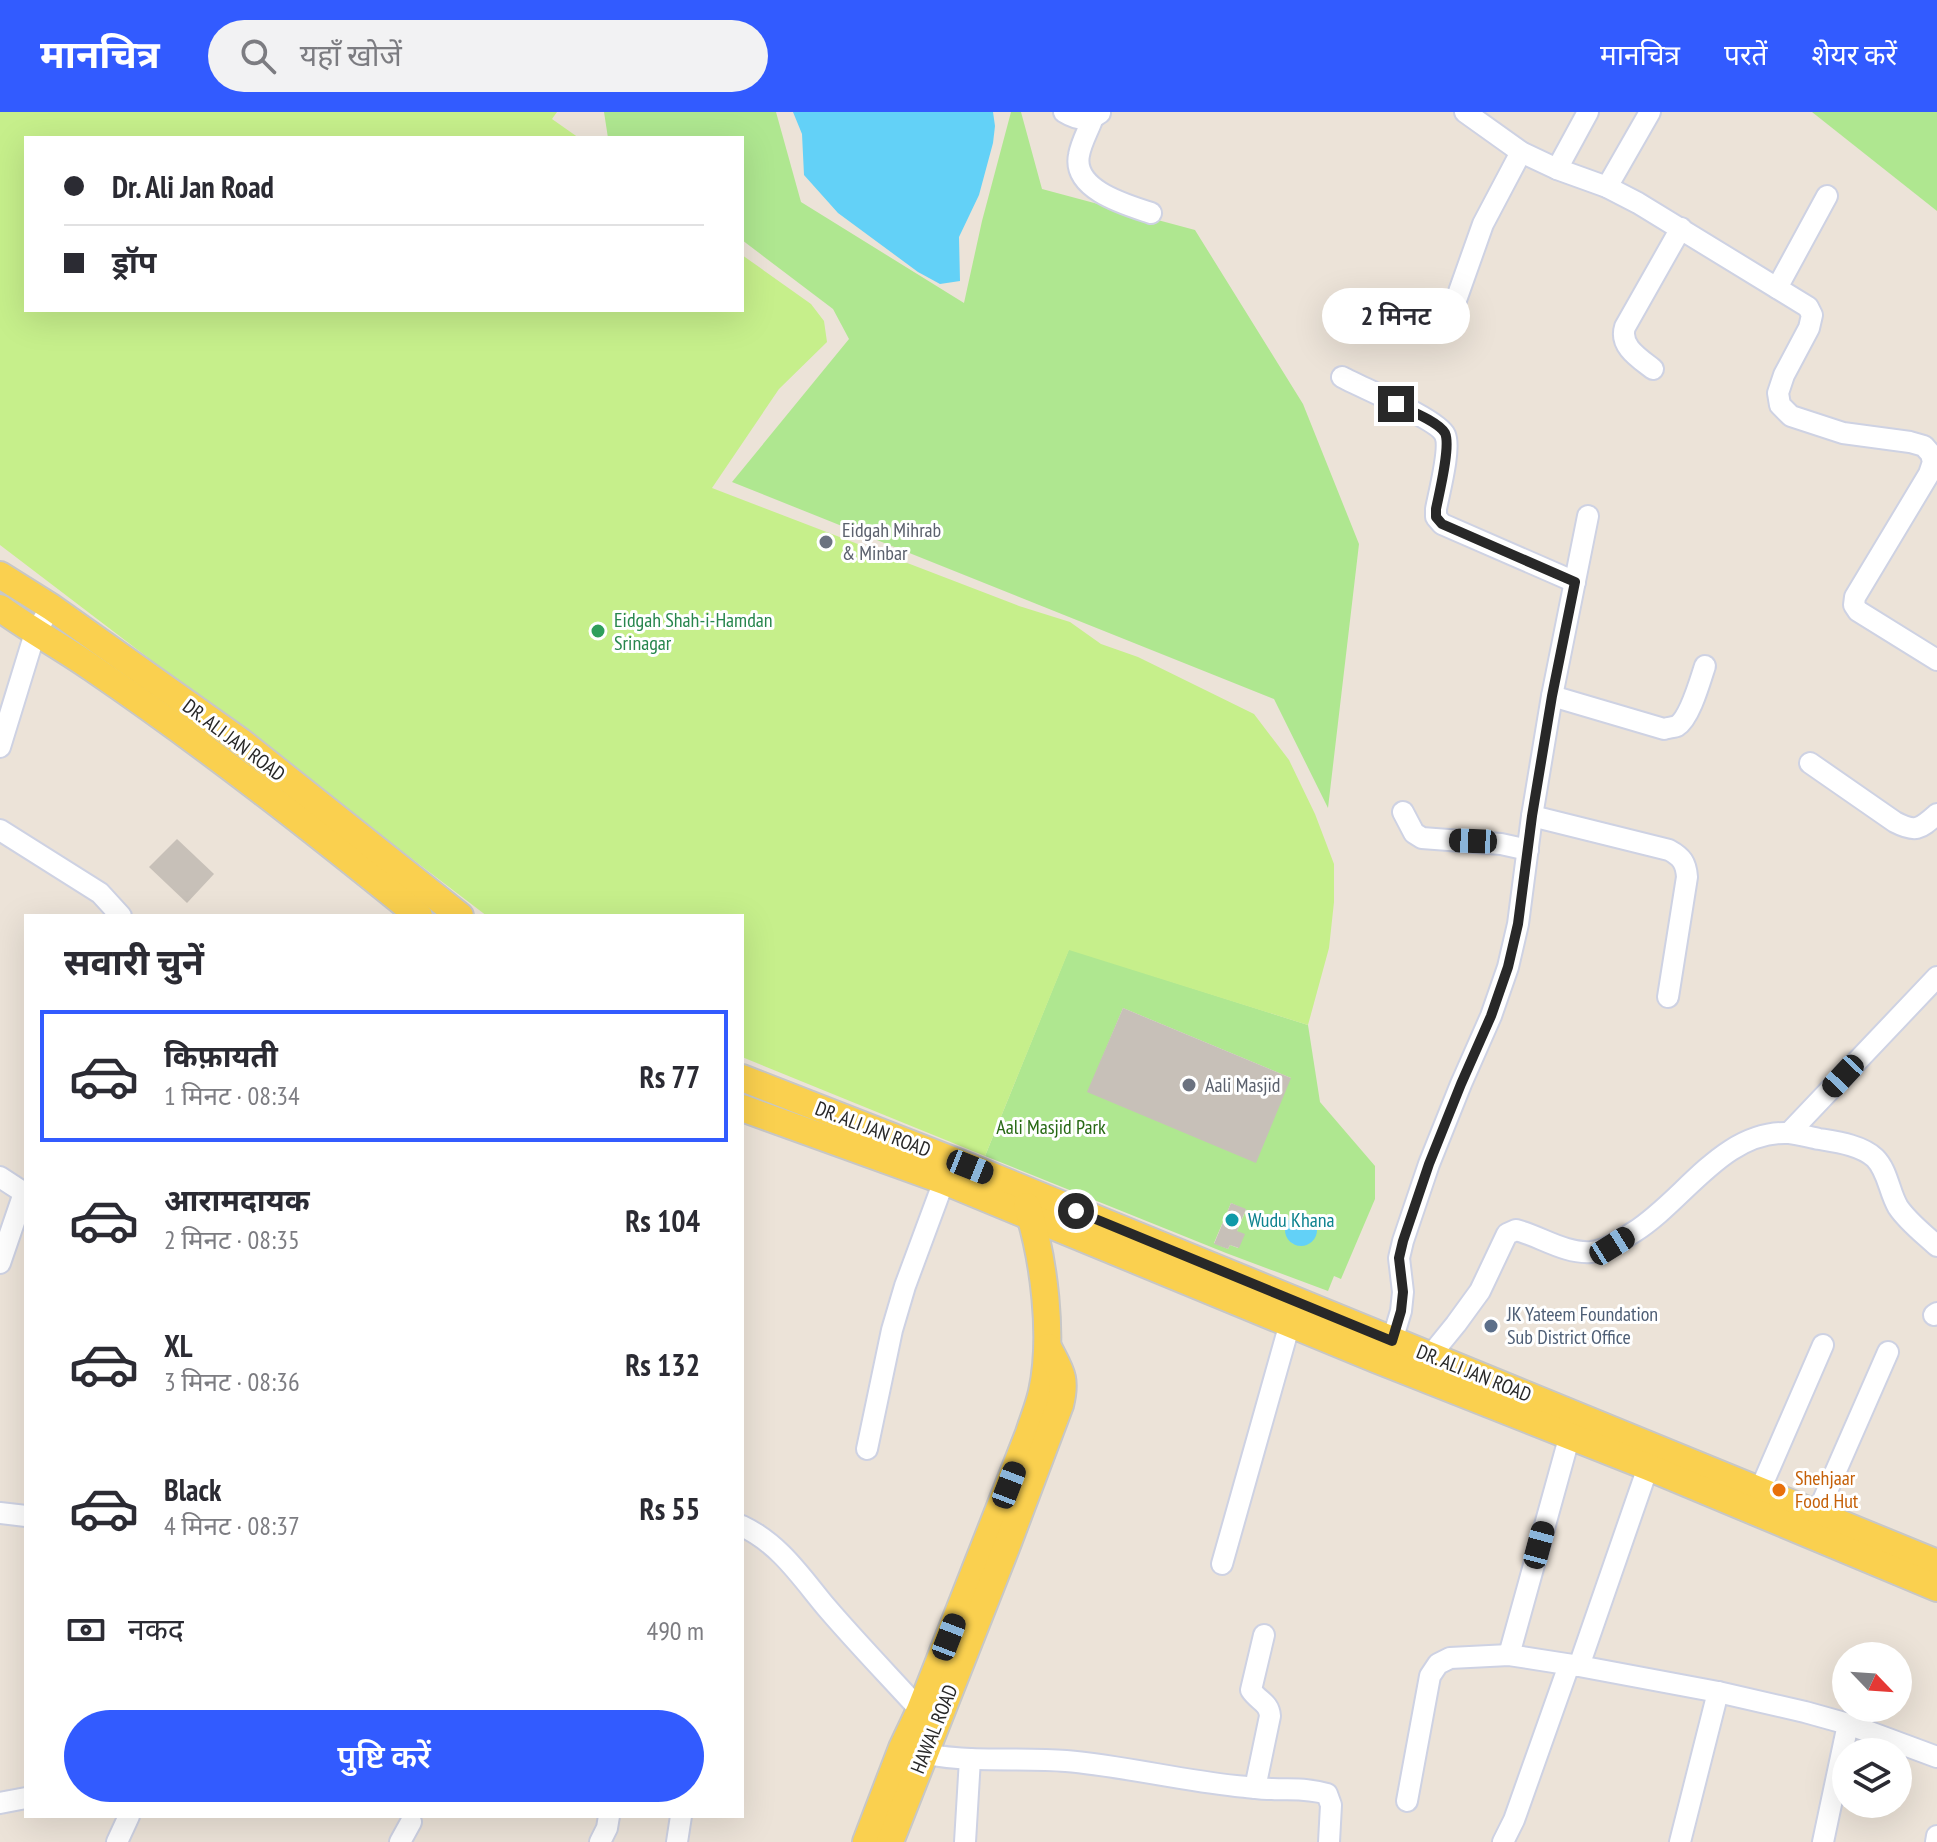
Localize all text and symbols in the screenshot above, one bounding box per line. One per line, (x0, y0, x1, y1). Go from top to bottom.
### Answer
search box (208, 20, 768, 92)
text: मानचित्र (40, 29, 160, 78)
icon: search (236, 34, 280, 78)
text: यहाँ खोजें (300, 35, 402, 74)
text: मानचित्र (1600, 36, 1680, 73)
text: परतें (1724, 36, 1767, 73)
text: शेयर करें (1811, 36, 1897, 73)
text: Dr. Ali Jan Road (112, 167, 274, 206)
text: ड्रॉप (112, 242, 156, 281)
callout: 2 मिनट (1322, 288, 1470, 344)
text: 2 मिनट (1361, 299, 1431, 332)
route end (1378, 386, 1414, 422)
place label: Eidgah Mihrab & Minbar (842, 517, 941, 566)
marker: Eidgah Mihrab & Minbar (817, 533, 835, 551)
place label: Eidgah Shah-i-Hamdan Srinagar (614, 607, 773, 656)
marker: Eidgah Shah-i-Hamdan Srinagar (589, 622, 607, 640)
street label: DR. ALI JAN ROAD (178, 693, 290, 787)
car (1449, 828, 1497, 854)
text: सवारी चुनें (64, 938, 204, 985)
text: किफ़ायती (164, 1036, 278, 1075)
icon: car (68, 1040, 140, 1112)
car (1818, 1050, 1868, 1102)
text: Rs 77 (640, 1057, 700, 1096)
place label: Aali Masjid (1205, 1072, 1281, 1098)
marker: Aali Masjid (1180, 1076, 1198, 1094)
text: 1 मिनट · 08:34 (164, 1079, 300, 1112)
street label: DR. ALI JAN ROAD (812, 1095, 934, 1163)
park label: Aali Masjid Park (996, 1114, 1106, 1140)
car (943, 1147, 997, 1187)
text: आरामदायक (164, 1180, 310, 1219)
icon: car (68, 1184, 140, 1256)
route start (1058, 1193, 1094, 1229)
text: Rs 104 (625, 1201, 700, 1240)
place label: Wudu Khana (1248, 1207, 1334, 1233)
marker: Wudu Khana (1223, 1211, 1241, 1229)
text: 2 मिनट · 08:35 (164, 1223, 300, 1256)
car (1585, 1223, 1639, 1269)
place label: JK Yateem Foundation Sub District Office (1506, 1301, 1658, 1350)
marker: JK Yateem Foundation Sub District Office (1482, 1317, 1500, 1335)
text: XL (164, 1326, 193, 1365)
icon: car (68, 1328, 140, 1400)
street label: DR. ALI JAN ROAD (1413, 1338, 1535, 1408)
text: Rs 132 (625, 1345, 700, 1384)
text: 3 मिनट · 08:36 (164, 1365, 300, 1398)
car (989, 1458, 1029, 1512)
place label: Shehjaar Food Hut (1795, 1465, 1859, 1514)
text: Black (164, 1470, 221, 1509)
icon: car (68, 1472, 140, 1544)
marker: Shehjaar Food Hut (1770, 1481, 1788, 1499)
text: Rs 55 (640, 1489, 700, 1528)
text: 4 मिनट · 08:37 (164, 1509, 300, 1542)
car (1521, 1519, 1557, 1571)
icon: cash (64, 1608, 108, 1652)
text: नकद (128, 1609, 184, 1648)
car (929, 1610, 969, 1664)
text: 490 m (646, 1614, 704, 1647)
north arrow (1832, 1642, 1912, 1722)
map controls (1832, 1642, 1912, 1818)
street label: HAWAL ROAD (904, 1681, 964, 1777)
button: पुष्टि करें (64, 1710, 704, 1802)
button: layers (1832, 1738, 1912, 1818)

